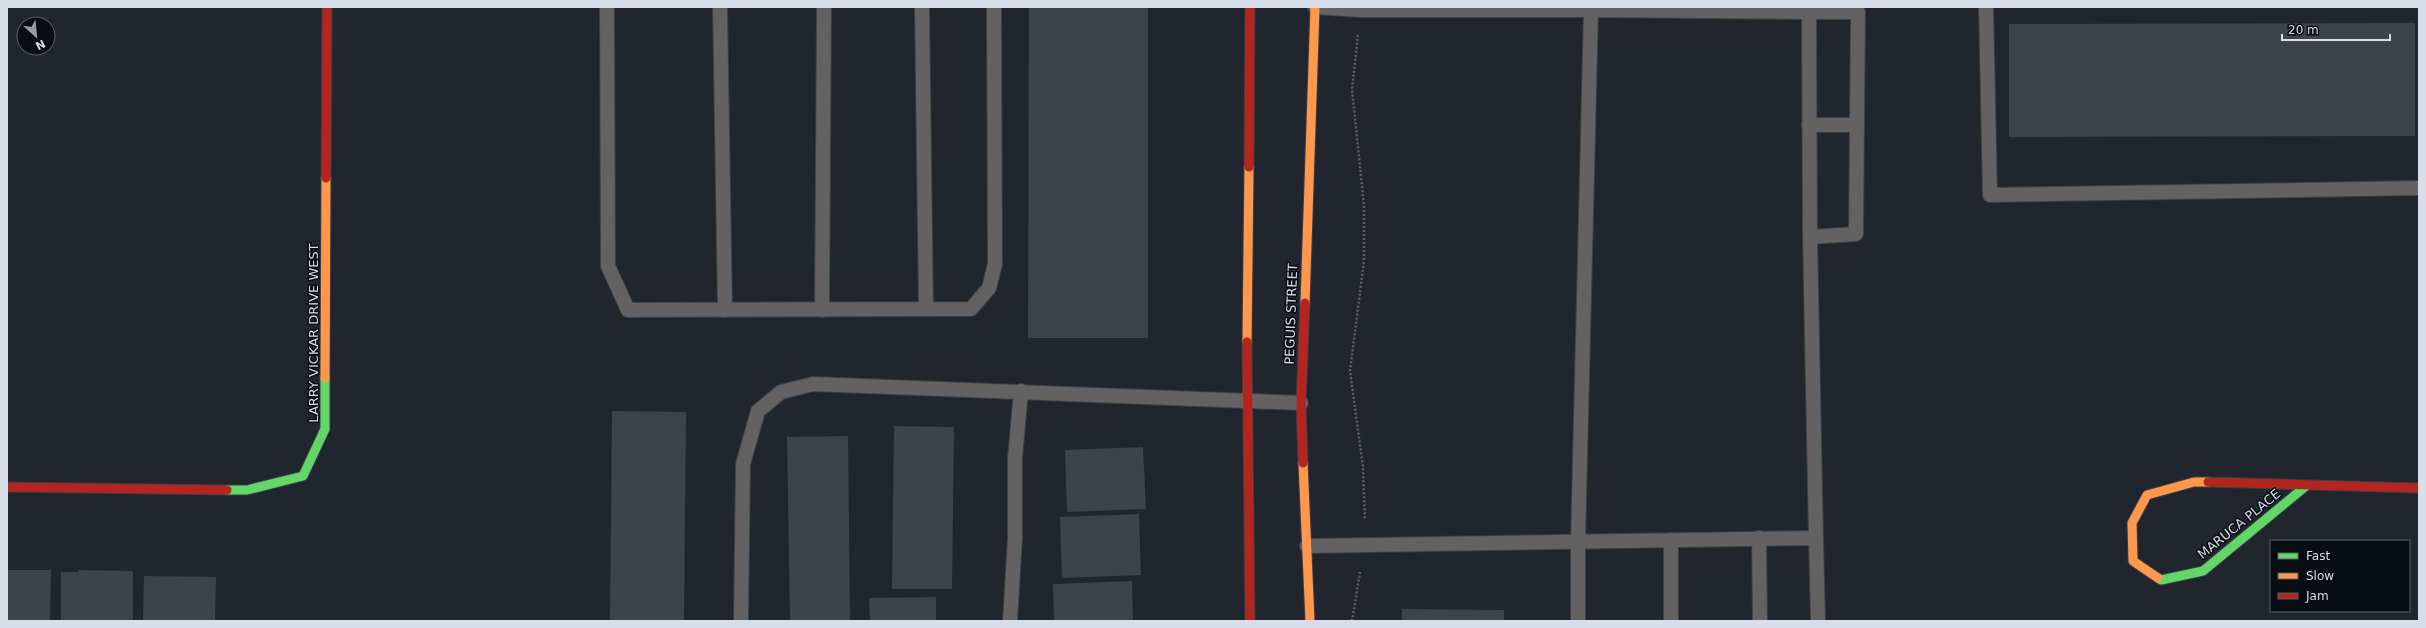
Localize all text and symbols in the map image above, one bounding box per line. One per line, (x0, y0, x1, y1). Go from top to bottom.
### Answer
north arrow (16, 16, 56, 56)
scale bar (2282, 16, 2390, 42)
text: 20 m (2288, 23, 2319, 37)
text: N (33, 37, 47, 52)
street label: LARRY VICKAR DRIVE WEST (306, 243, 321, 423)
street label: PEGUIS STREET (1282, 263, 1300, 365)
street label: MARUCA PLACE (2195, 486, 2283, 562)
legend (2270, 540, 2410, 612)
text: Fast (2306, 549, 2330, 563)
text: Slow (2306, 569, 2334, 583)
text: Jam (2305, 589, 2329, 603)

